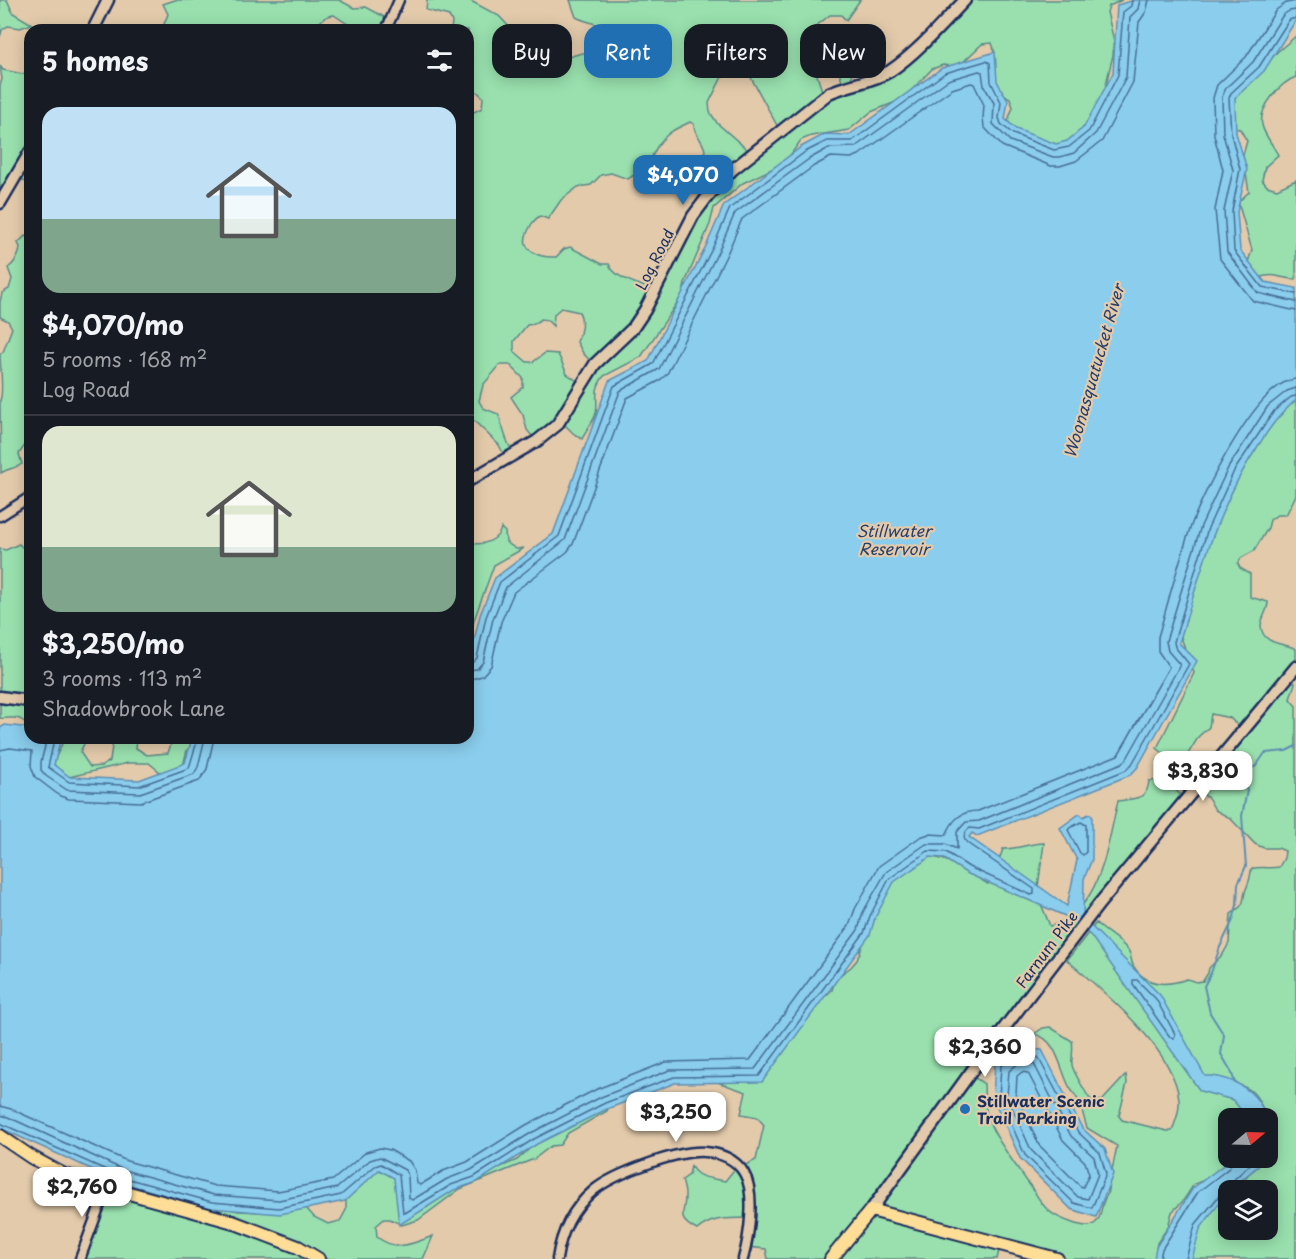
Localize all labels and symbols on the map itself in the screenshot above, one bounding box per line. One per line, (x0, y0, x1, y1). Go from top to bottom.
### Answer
pin: $4,070 (634, 155, 732, 206)
street label: Log Road (629, 224, 679, 294)
water label: Woonasquatucket River (1057, 279, 1130, 461)
water label: Stillwater Reservoir (857, 518, 934, 560)
pin: $3,830 (1154, 751, 1252, 802)
street label: Farnum Pike (1009, 906, 1083, 992)
pin: $2,360 (936, 1027, 1034, 1078)
place label: Stillwater Scenic Trail Parking (977, 1089, 1105, 1129)
pin: $3,250 (627, 1092, 725, 1143)
marker: Stillwater Scenic Trail Parking (958, 1102, 972, 1116)
north arrow (1218, 1108, 1278, 1168)
pin: $2,760 (33, 1167, 131, 1218)

